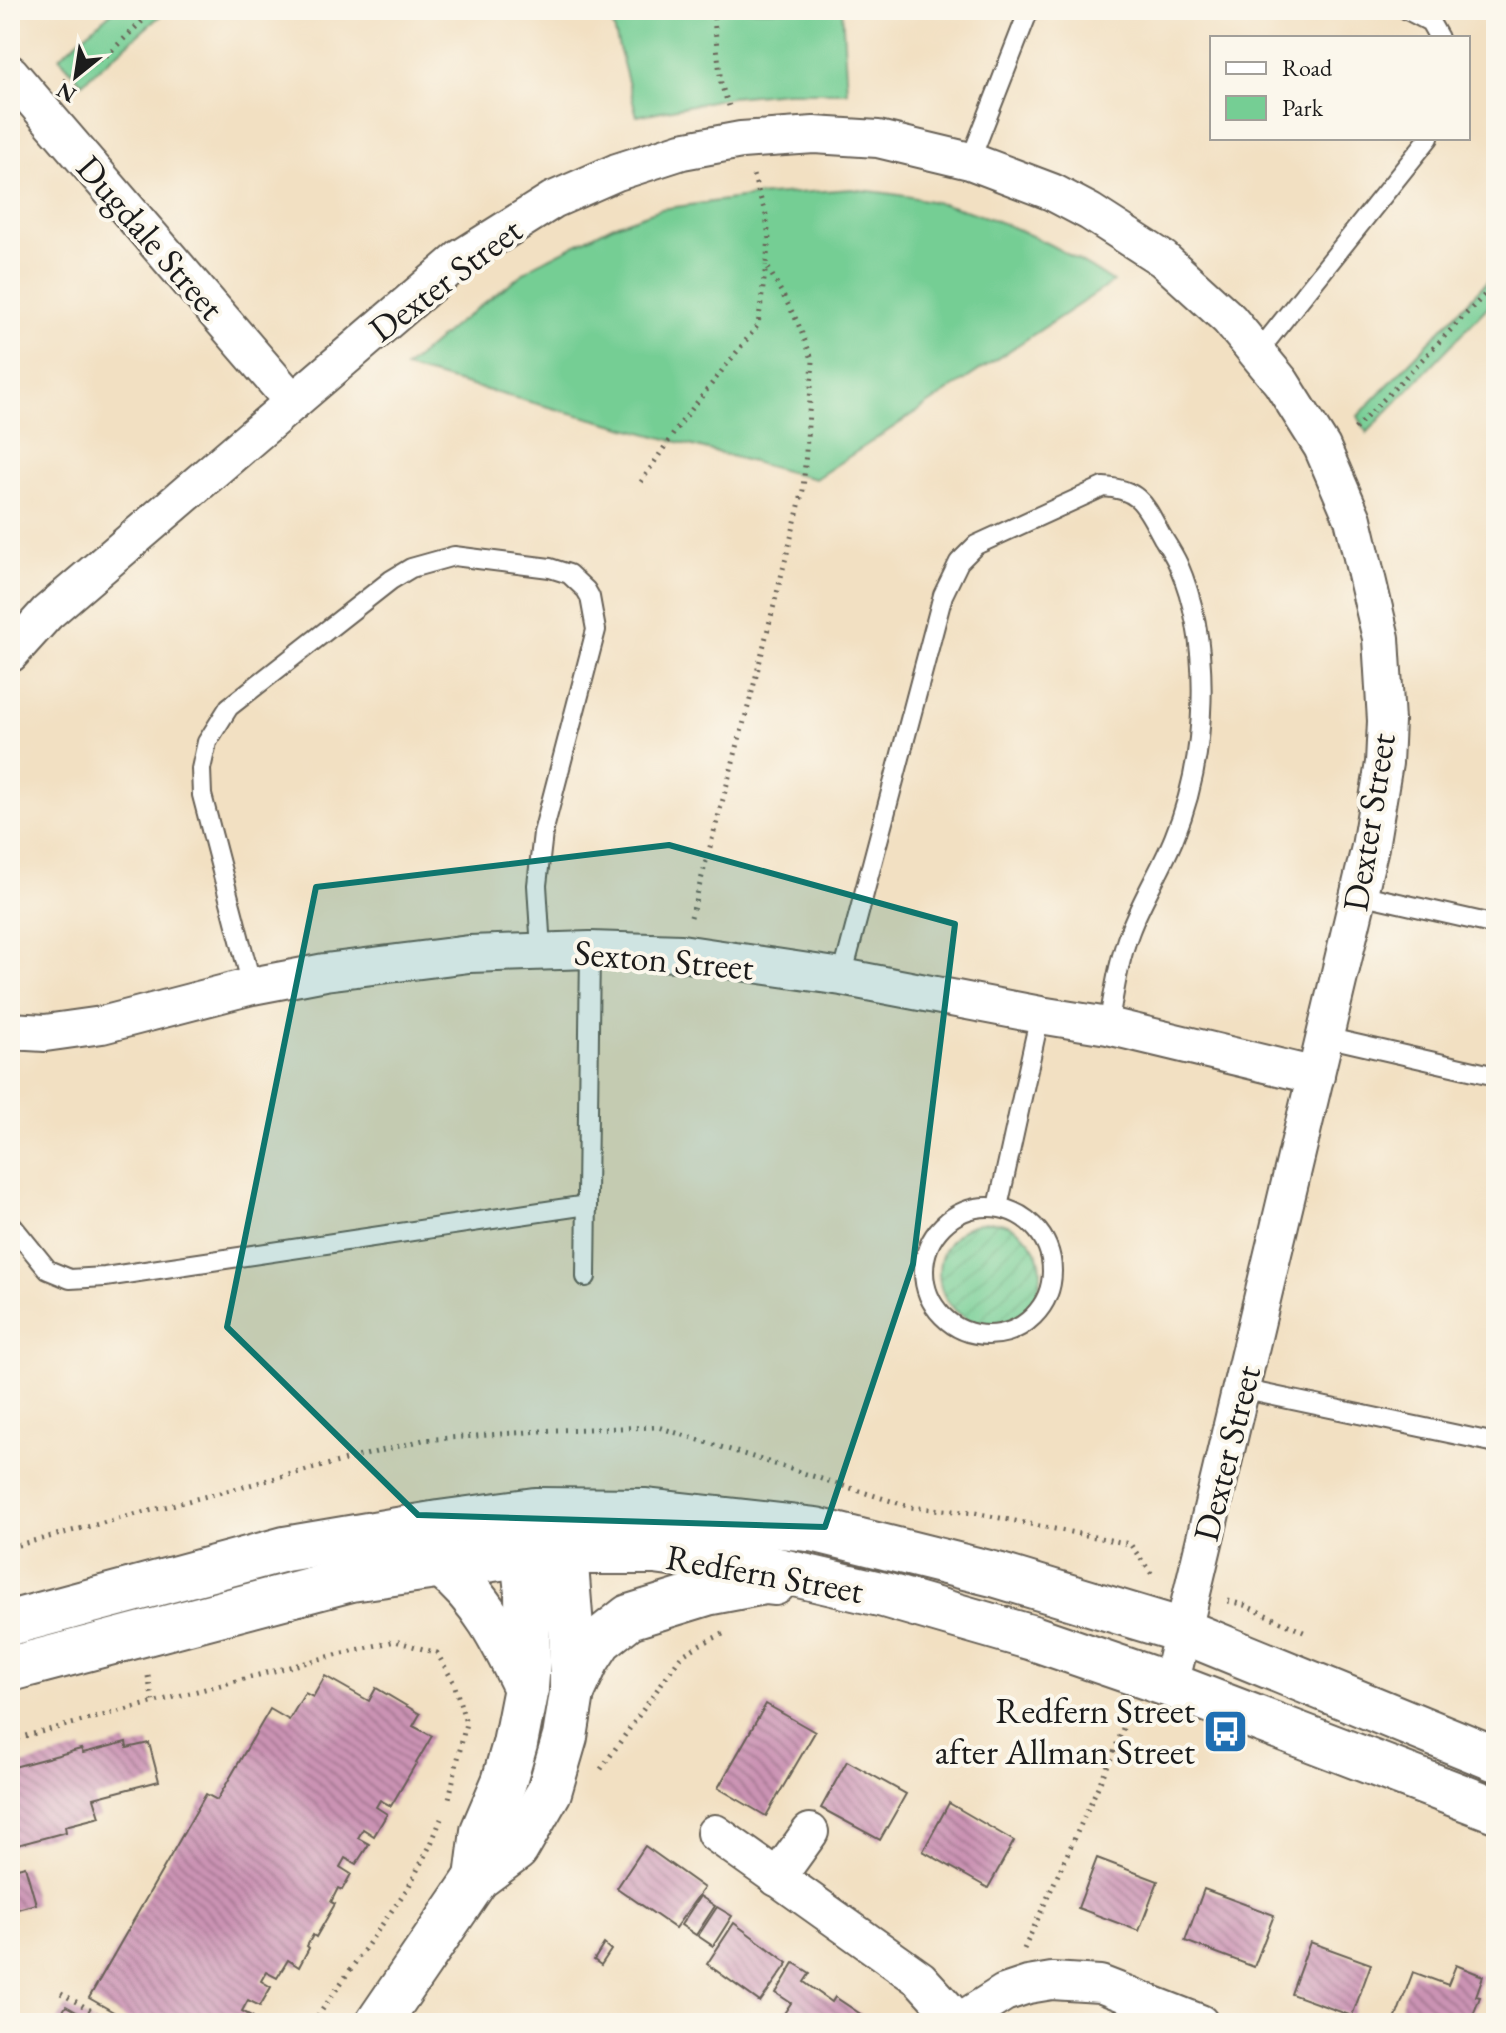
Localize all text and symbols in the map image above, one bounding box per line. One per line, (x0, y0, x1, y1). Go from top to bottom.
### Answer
north arrow (36, 36, 116, 116)
legend (1210, 36, 1470, 140)
text: Road (1282, 52, 1333, 83)
text: N (51, 76, 81, 110)
text: Park (1282, 92, 1324, 123)
street label: Dugdale Street (66, 145, 236, 330)
street label: Dexter Street (359, 206, 532, 352)
street label: Dexter Street (1331, 729, 1406, 915)
street label: Sexton Street (572, 928, 756, 991)
street label: Dexter Street (1182, 1360, 1271, 1546)
street label: Redfern Street (663, 1533, 868, 1614)
place label: Redfern Street after Allman Street (935, 1687, 1196, 1775)
bus stop icon: Redfern Street after Allman Street (1202, 1707, 1250, 1755)

